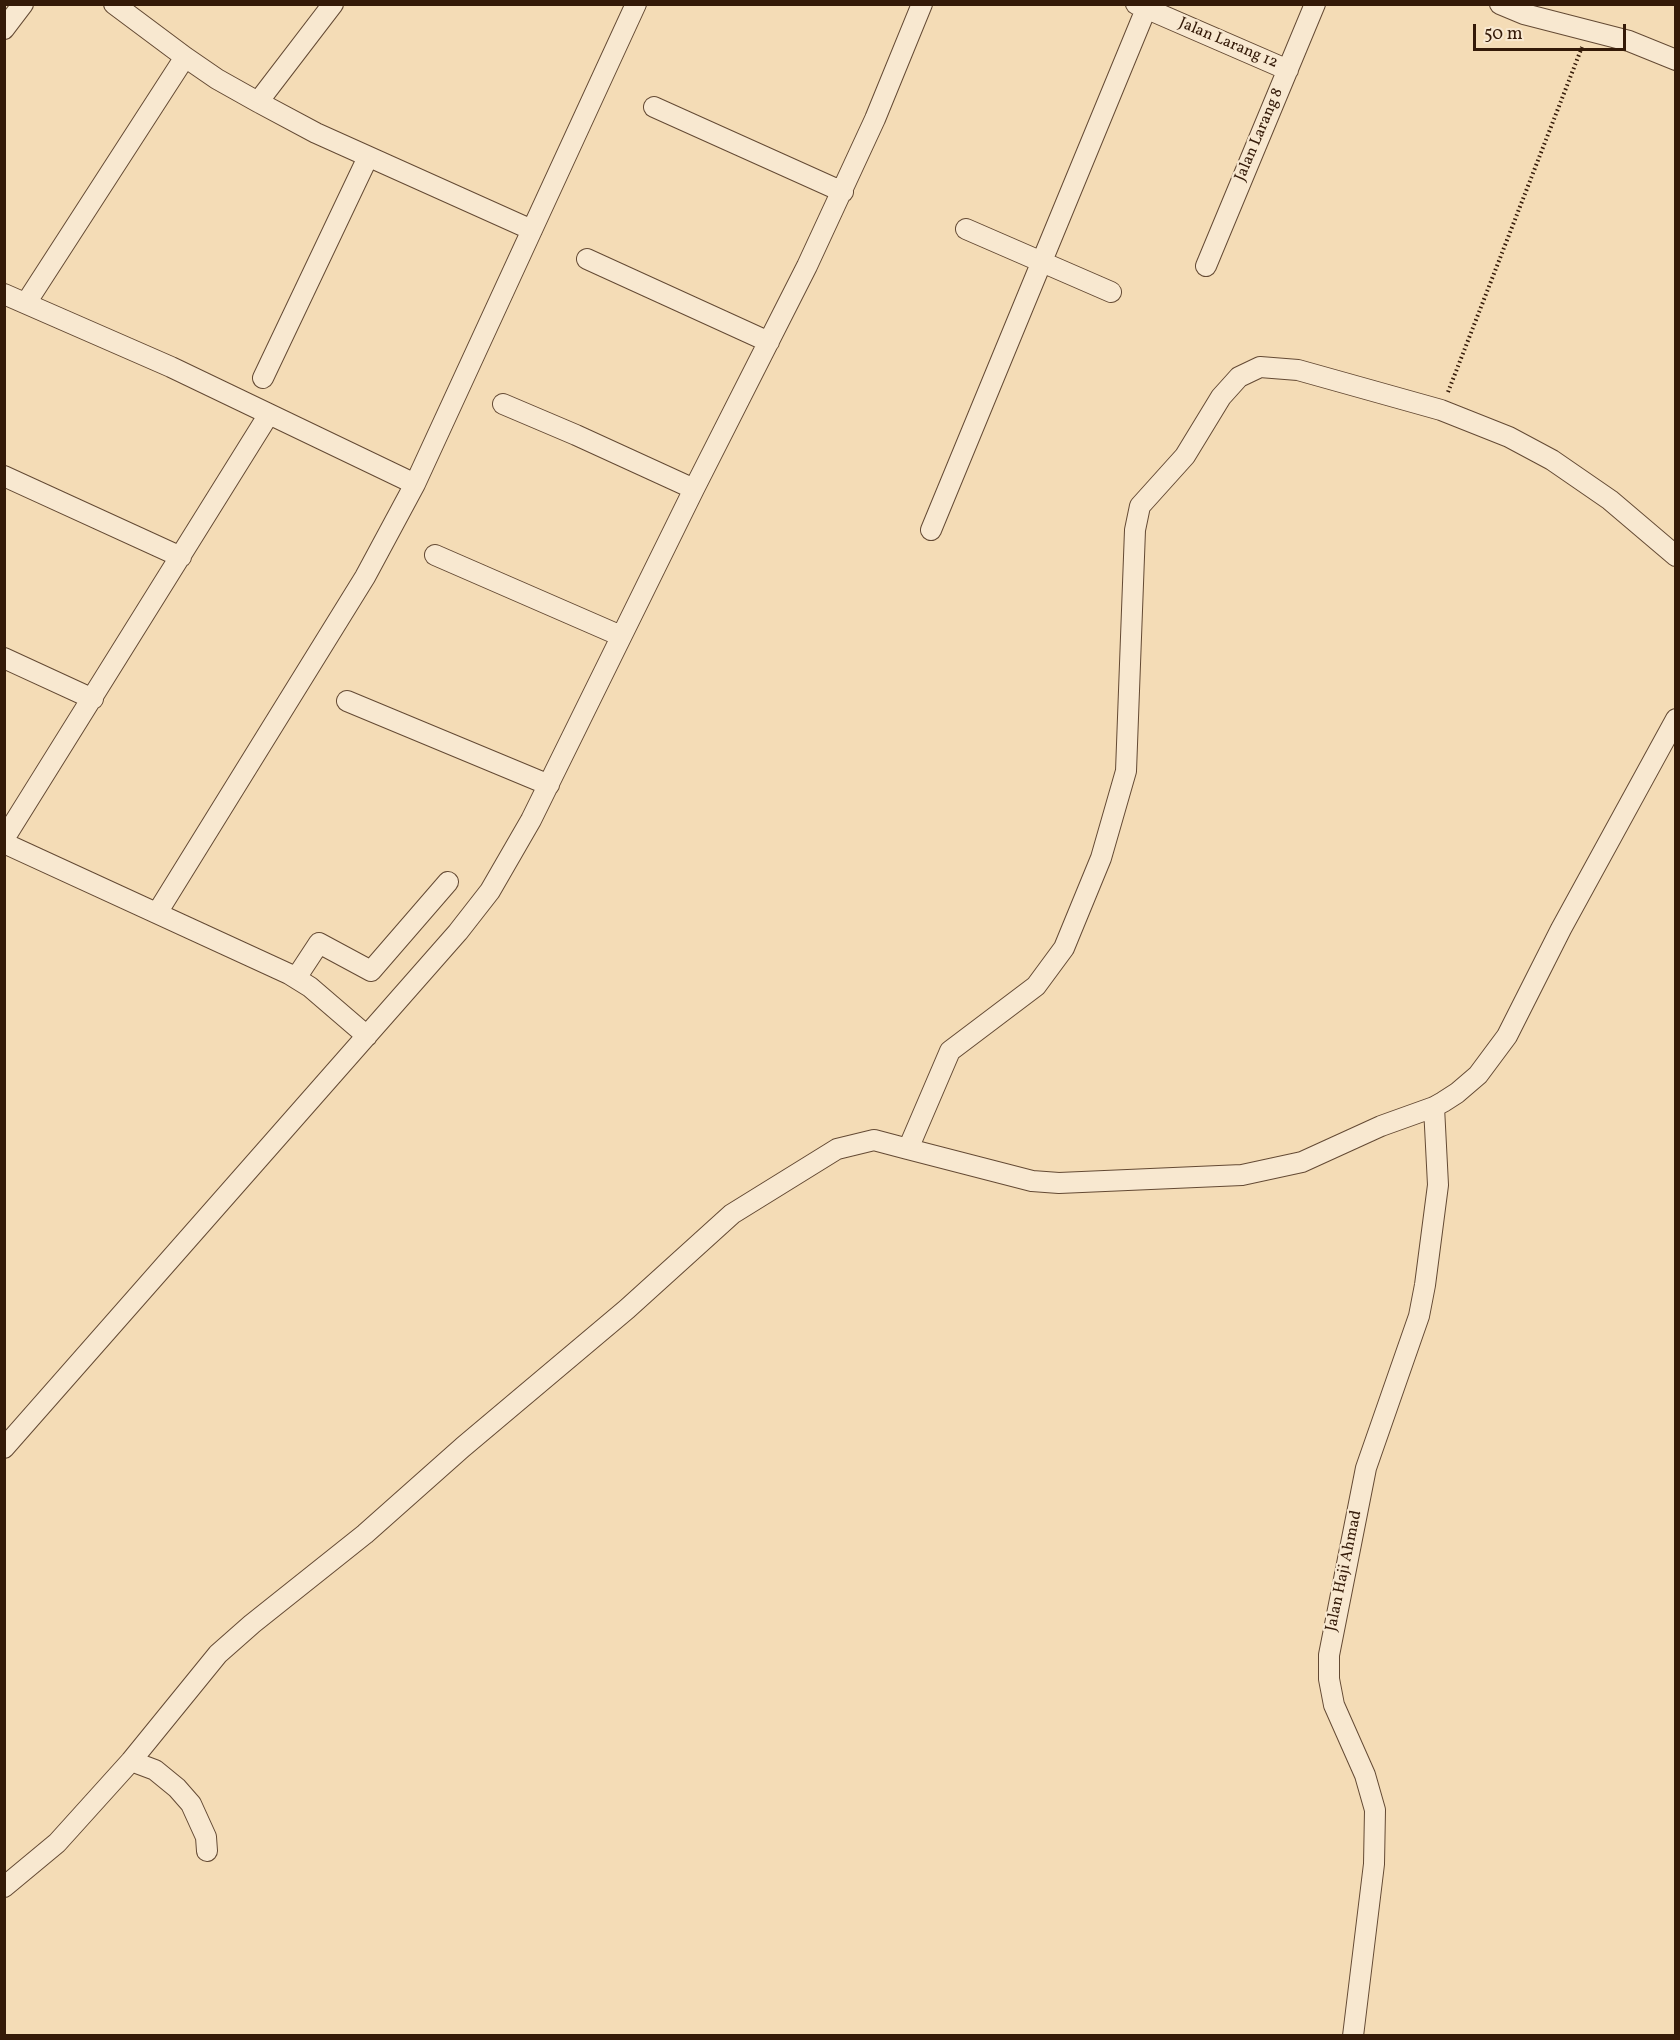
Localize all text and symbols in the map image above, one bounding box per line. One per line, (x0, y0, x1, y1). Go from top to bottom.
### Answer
scale bar (1476, 12, 1629, 50)
street label: Jalan Larang 12 (1175, 14, 1281, 74)
text: 50 m (1484, 22, 1523, 47)
street label: Jalan Larang 8 (1232, 86, 1288, 184)
street label: Jalan Haji Ahmad (1323, 1509, 1367, 1633)

